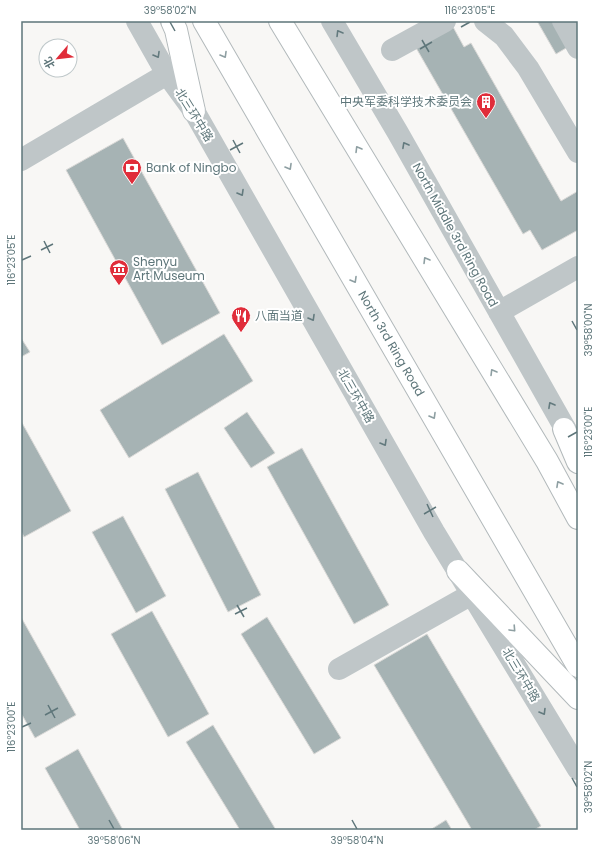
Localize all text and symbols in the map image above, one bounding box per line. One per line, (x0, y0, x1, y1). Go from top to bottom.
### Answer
text: 39°58'02"N (144, 3, 196, 18)
text: 116°23'05"E (445, 3, 495, 18)
one-way arrow (336, 30, 343, 37)
north arrow (38, 38, 78, 78)
one-way arrow (152, 51, 159, 58)
one-way arrow (219, 51, 226, 58)
text: 北 (40, 54, 59, 71)
street label: 北三环中路 (171, 85, 218, 145)
building icon: 中央军委科学技术委员会 (475, 91, 497, 119)
place label: 中央军委科学技术委员会 (340, 93, 472, 110)
one-way arrow (402, 142, 409, 149)
one-way arrow (356, 146, 363, 153)
bank icon: Bank of Ningbo (121, 157, 143, 185)
place label: Bank of Ningbo (146, 159, 237, 176)
street label: North Middle 3rd Ring Road (409, 160, 502, 310)
one-way arrow (285, 163, 292, 170)
one-way arrow (236, 189, 243, 196)
text: 116°23'05"E (4, 235, 19, 285)
place label: Shenyu Art Museum (133, 253, 205, 284)
one-way arrow (423, 257, 431, 264)
museum icon: Shenyu Art Museum (108, 258, 130, 286)
one-way arrow (350, 276, 357, 283)
street label: North 3rd Ring Road (354, 288, 429, 399)
text: 39°58'00"N (581, 304, 596, 356)
restaurant icon: 八面当道 (230, 305, 252, 333)
place label: 八面当道 (255, 307, 303, 324)
one-way arrow (308, 314, 315, 321)
street label: 北三环中路 (334, 366, 379, 426)
one-way arrow (490, 369, 498, 376)
one-way arrow (548, 402, 555, 409)
text: 116°23'00"E (581, 407, 596, 457)
one-way arrow (429, 412, 436, 419)
one-way arrow (379, 439, 386, 446)
one-way arrow (557, 480, 564, 488)
one-way arrow (509, 625, 516, 632)
street label: 北三环中路 (499, 645, 544, 705)
text: 116°23'00"E (4, 702, 19, 752)
one-way arrow (539, 708, 546, 715)
text: 39°58'02"N (581, 761, 596, 813)
text: 39°58'06"N (87, 833, 141, 848)
text: 39°58'04"N (331, 833, 384, 848)

